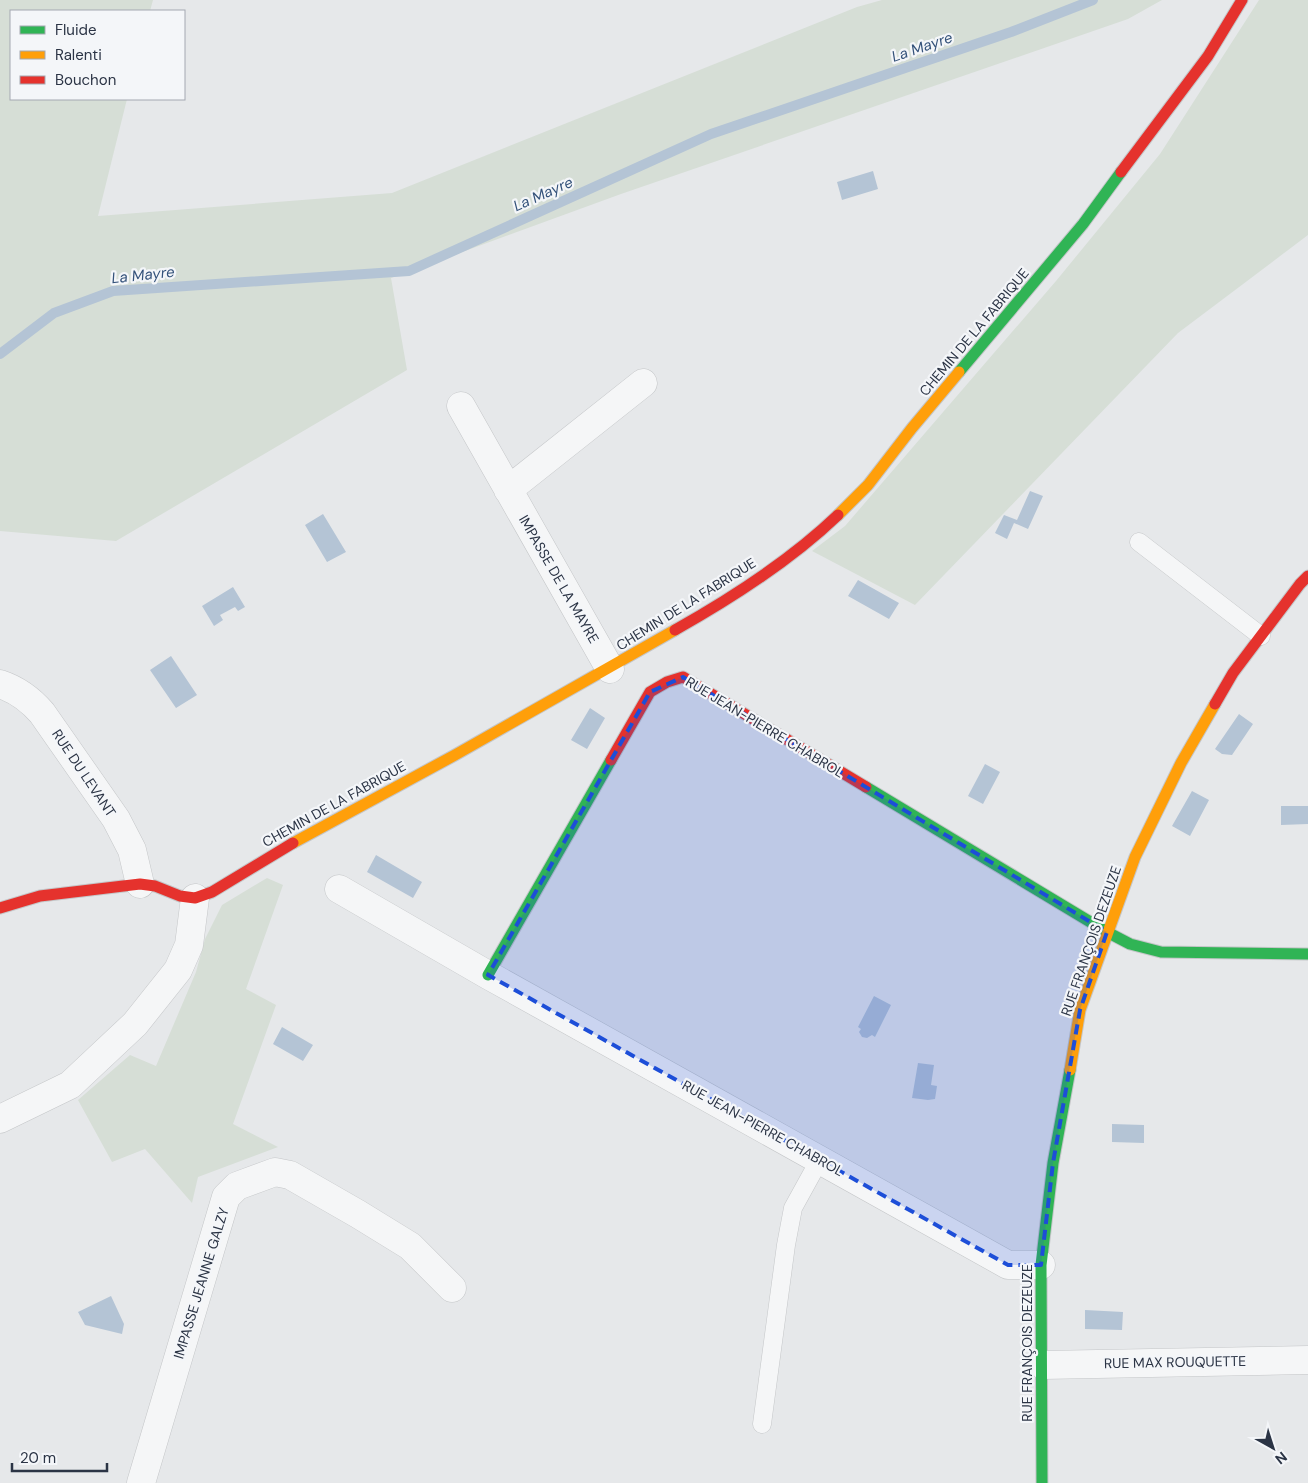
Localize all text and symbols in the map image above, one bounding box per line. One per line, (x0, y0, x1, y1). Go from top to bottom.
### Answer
legend (10, 10, 185, 100)
text: Fluide (55, 20, 97, 40)
water label: La Mayre (889, 27, 956, 67)
text: Ralenti (55, 45, 102, 65)
text: Bouchon (55, 70, 116, 90)
water label: La Mayre (510, 172, 576, 216)
water label: La Mayre (110, 262, 176, 288)
street label: CHEMIN DE LA FABRIQUE (915, 264, 1033, 400)
street label: IMPASSE DE LA MAYRE (515, 512, 603, 646)
street label: CHEMIN DE LA FABRIQUE (613, 554, 759, 654)
street label: RUE JEAN-PIERRE CHABROL (682, 672, 848, 782)
street label: RUE DU LEVANT (48, 726, 120, 820)
street label: CHEMIN DE LA FABRIQUE (259, 757, 409, 851)
street label: RUE FRANÇOIS DEZEUZE (1057, 863, 1125, 1018)
street label: RUE JEAN-PIERRE CHABROL (679, 1076, 847, 1180)
street label: IMPASSE JEANNE GALZY (169, 1205, 233, 1361)
street label: RUE FRANÇOIS DEZEUZE (1018, 1264, 1036, 1422)
street label: RUE MAX ROUQUETTE (1104, 1352, 1246, 1372)
north arrow (1248, 1423, 1298, 1473)
scale bar (12, 1440, 108, 1472)
text: 20 m (20, 1448, 56, 1468)
text: N (1272, 1448, 1291, 1468)

